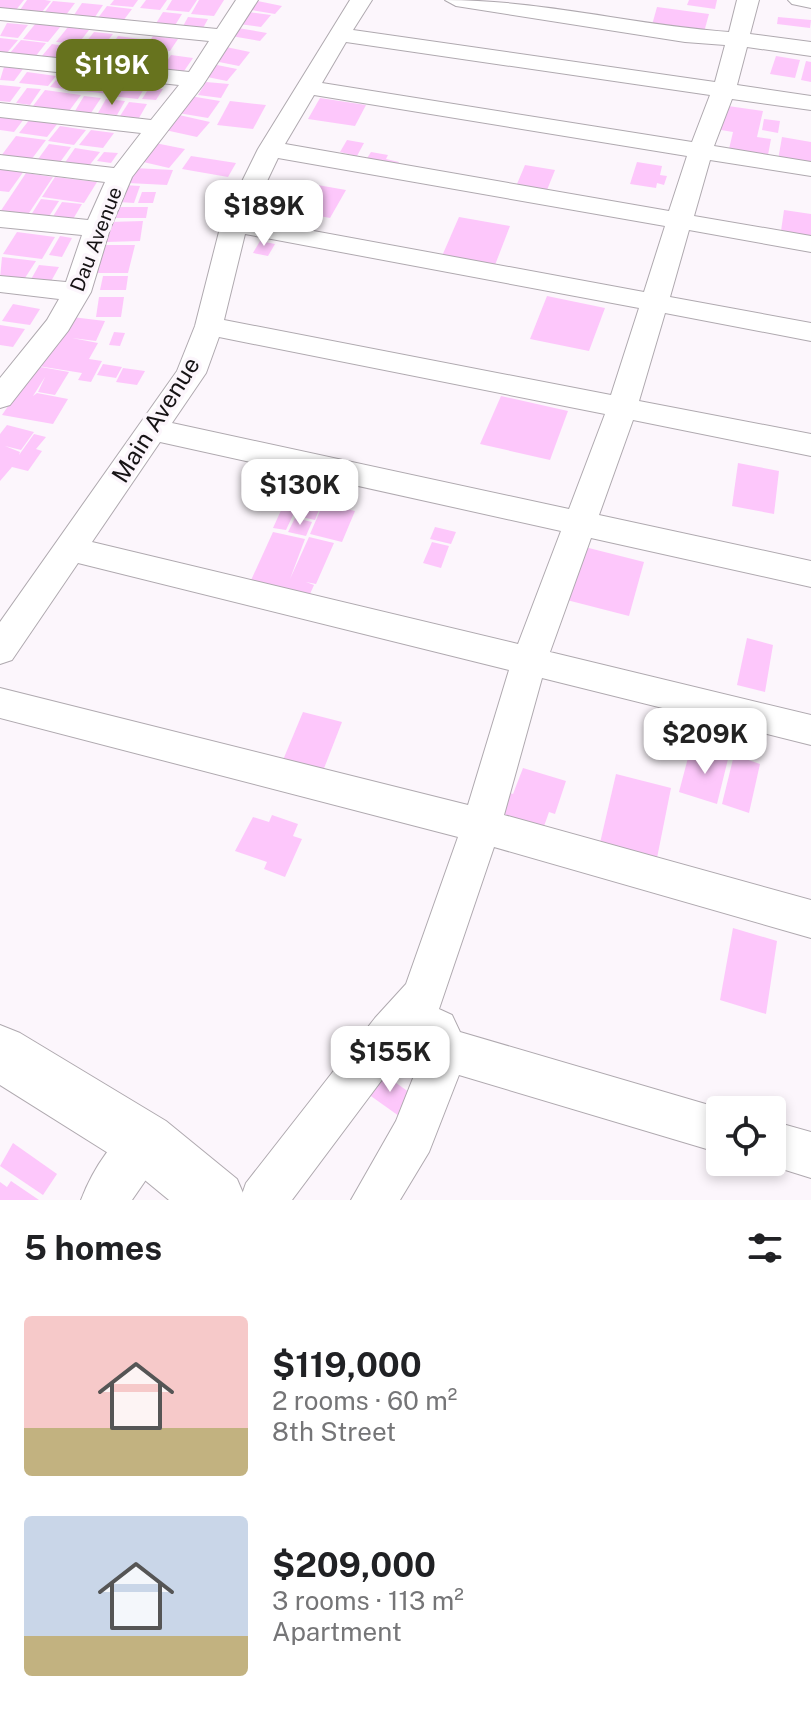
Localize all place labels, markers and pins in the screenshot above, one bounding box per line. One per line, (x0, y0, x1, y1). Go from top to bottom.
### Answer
pin: $119K (56, 39, 168, 107)
pin: $189K (208, 180, 320, 248)
pin: $130K (244, 459, 356, 527)
pin: $209K (649, 708, 761, 776)
pin: $155K (334, 1026, 446, 1094)

